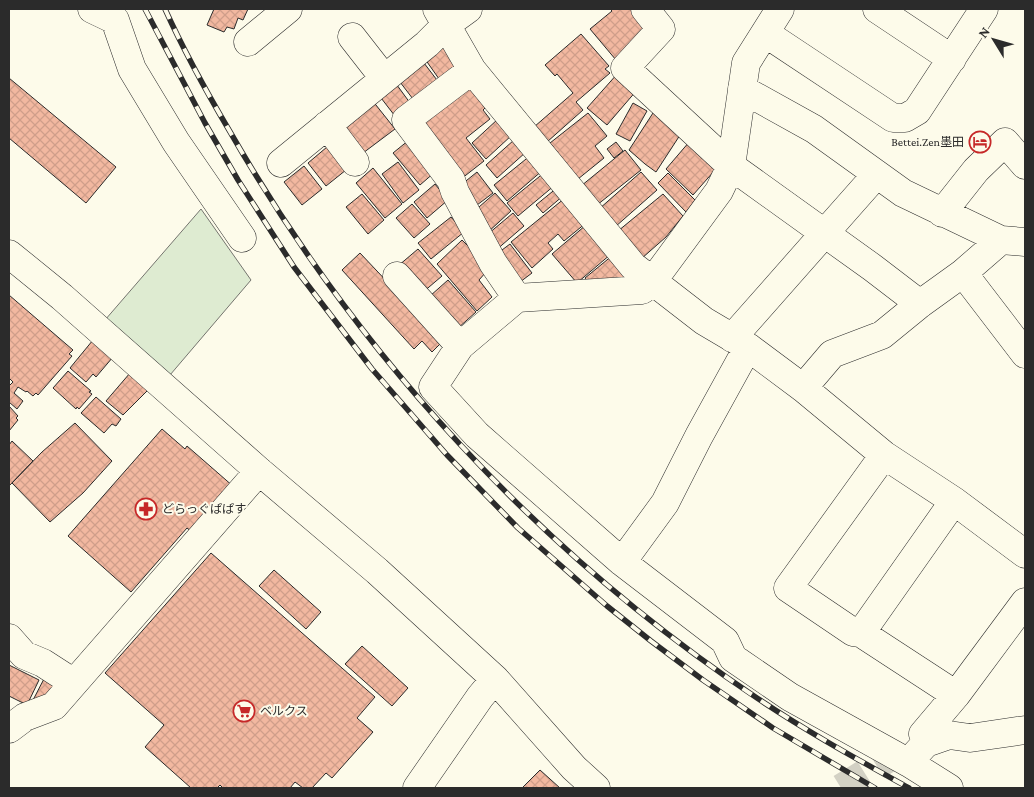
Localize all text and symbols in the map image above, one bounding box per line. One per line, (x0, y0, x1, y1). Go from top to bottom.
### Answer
north arrow (969, 15, 1019, 65)
text: N (974, 23, 993, 41)
hotel icon: Bettei.Zen墨田 (968, 130, 992, 154)
place label: Bettei.Zen墨田 (891, 135, 964, 149)
pharmacy icon: どらっぐぱぱす (134, 497, 158, 521)
place label: どらっぐぱぱす (162, 502, 246, 516)
supermarket icon: ベルクス (232, 699, 256, 723)
place label: ベルクス (260, 704, 308, 718)

